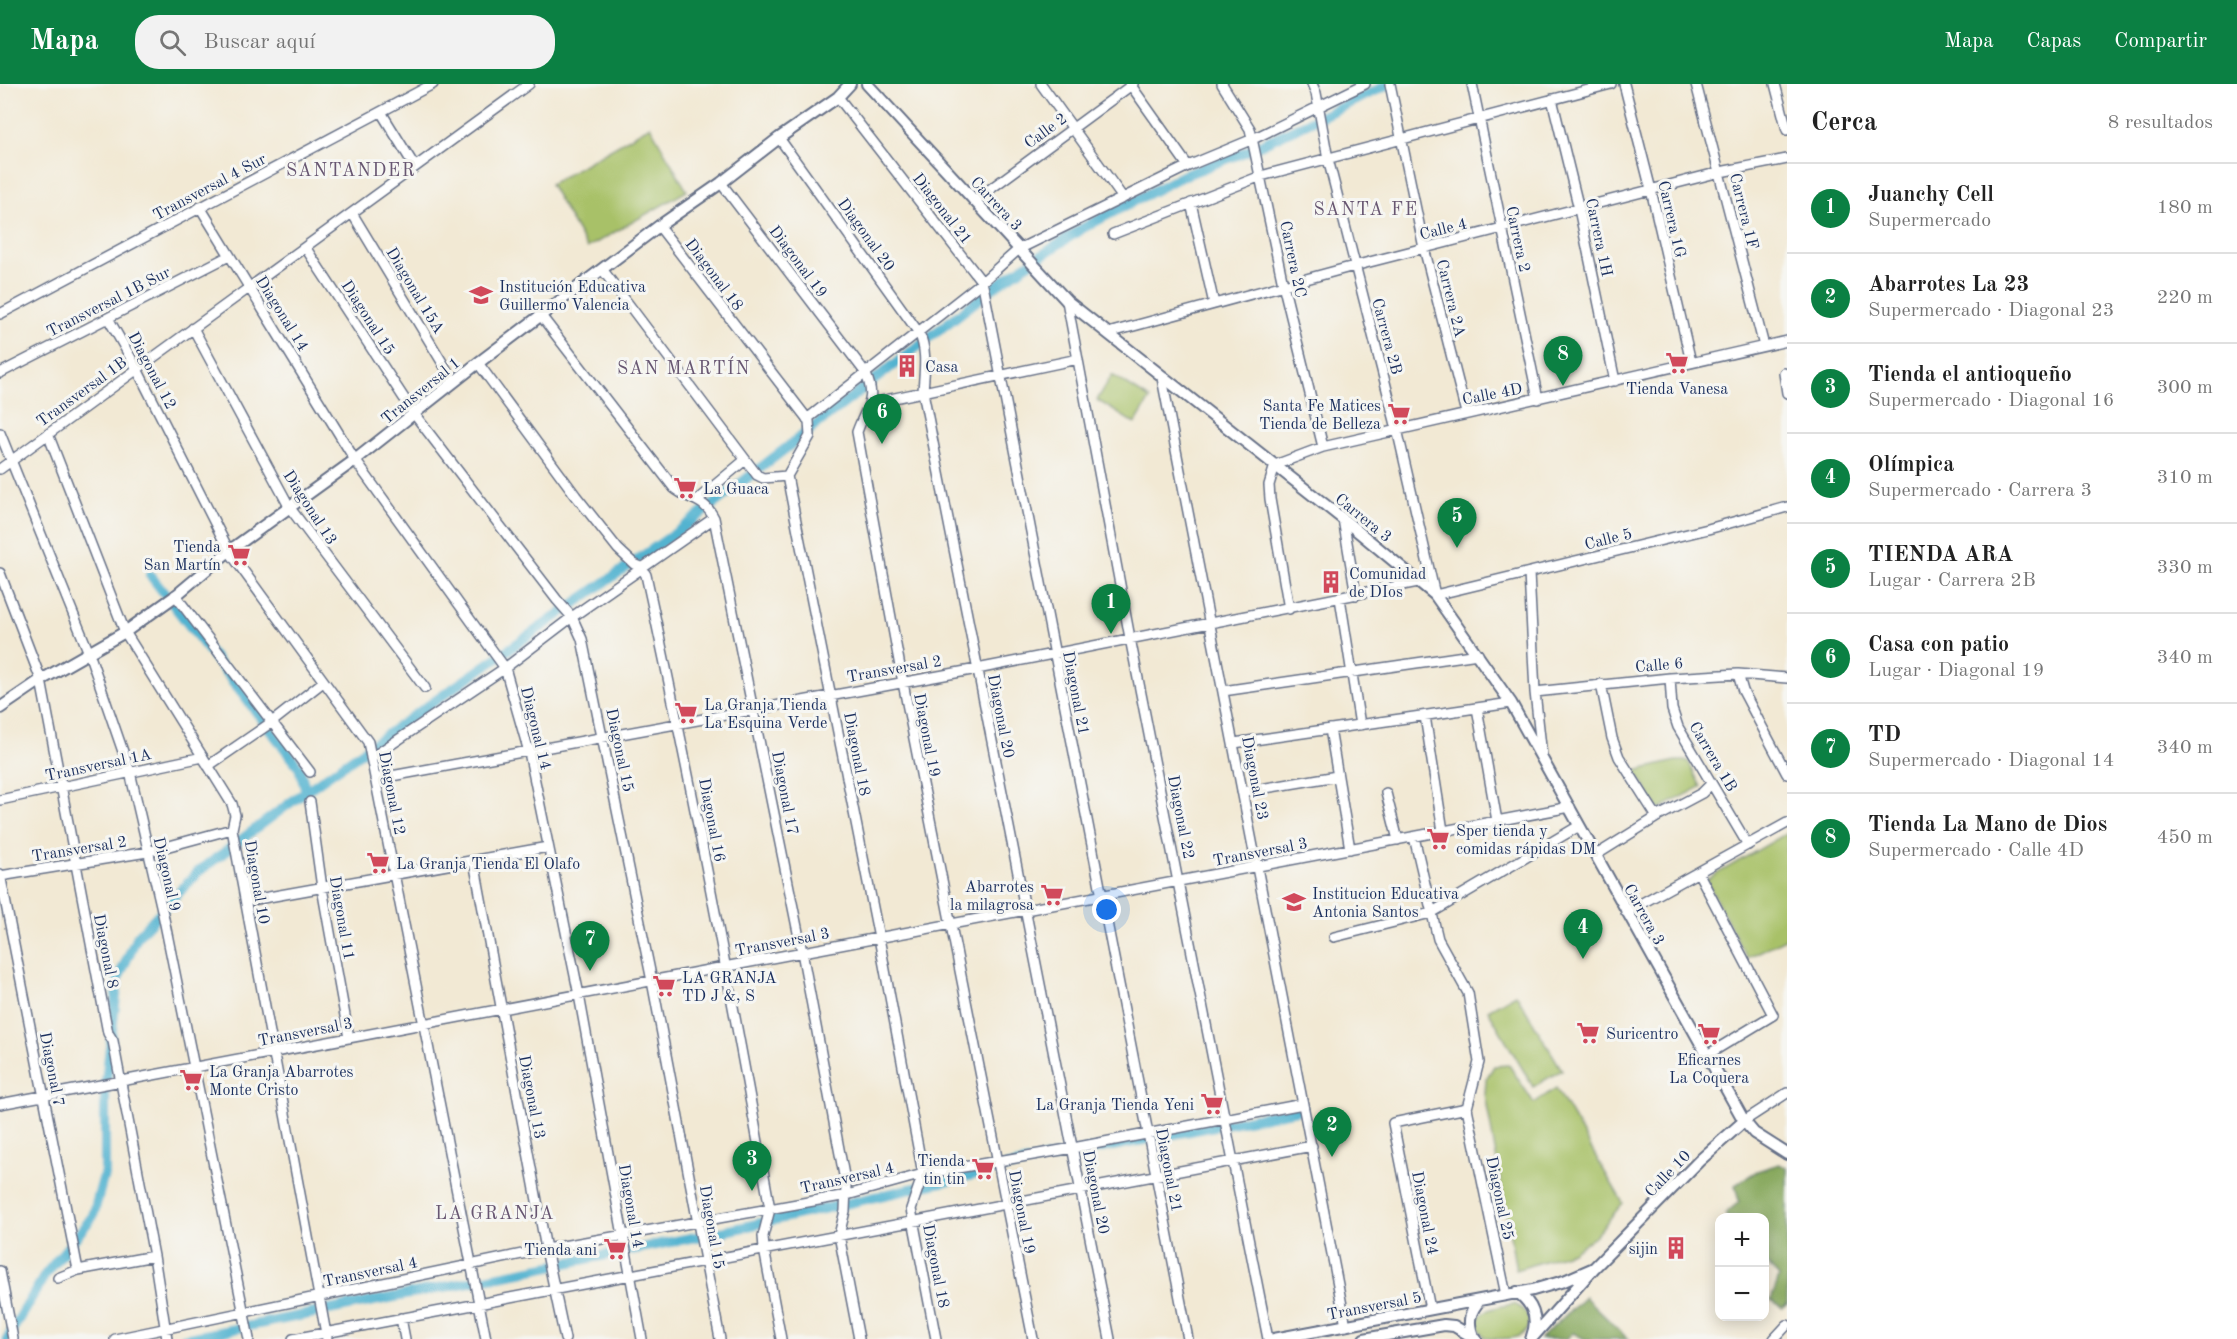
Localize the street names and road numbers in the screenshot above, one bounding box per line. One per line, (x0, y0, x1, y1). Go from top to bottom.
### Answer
street label: Calle 2 (1022, 111, 1070, 152)
street label: Transversal 4 Sur (151, 151, 269, 224)
street label: Diagonal 21 (909, 171, 974, 248)
street label: Carrera 1F (1726, 172, 1760, 251)
street label: Carrera 3 (967, 174, 1024, 234)
street label: Carrera 1G (1654, 179, 1688, 260)
street label: Diagonal 20 (834, 196, 897, 274)
street label: Carrera 1H (1582, 197, 1614, 278)
street label: Carrera 2 (1502, 205, 1532, 274)
street label: Calle 4 (1418, 216, 1469, 244)
street label: Carrera 2C (1276, 220, 1308, 299)
street label: Diagonal 19 (765, 223, 829, 301)
street label: Diagonal 18 (681, 236, 745, 314)
street label: Diagonal 15A (382, 245, 446, 337)
street label: Carrera 2A (1433, 258, 1467, 339)
street label: Transversal 1B Sur (44, 264, 174, 341)
street label: Diagonal 14 (252, 274, 311, 354)
street label: Diagonal 15 (337, 278, 397, 358)
street label: Carrera 2B (1368, 297, 1404, 376)
street label: Diagonal 12 (124, 330, 178, 412)
street label: Transversal 1B (34, 355, 130, 431)
street label: Transversal 1 (379, 355, 464, 428)
street label: Calle 4D (1461, 381, 1524, 409)
street label: Diagonal 13 (279, 468, 339, 548)
street label: Carrera 3 (1332, 491, 1394, 546)
street label: Calle 5 (1583, 526, 1634, 554)
street label: Diagonal 21 (1059, 650, 1091, 737)
street label: Transversal 2 (846, 654, 943, 686)
street label: Calle 6 (1634, 656, 1684, 676)
street label: Diagonal 20 (984, 673, 1016, 760)
street label: Diagonal 14 (517, 685, 553, 772)
street label: Diagonal 19 (910, 692, 942, 779)
street label: Diagonal 15 (602, 707, 636, 794)
street label: Diagonal 18 (840, 711, 872, 798)
street label: Carrera 1B (1685, 719, 1739, 795)
street label: Diagonal 23 (1238, 735, 1270, 822)
street label: Transversal 1A (44, 747, 153, 785)
street label: Diagonal 12 (375, 750, 407, 837)
street label: Diagonal 17 (768, 750, 800, 837)
street label: Diagonal 22 (1164, 774, 1196, 861)
street label: Diagonal 16 (695, 777, 727, 864)
street label: Transversal 2 (31, 835, 128, 865)
street label: Diagonal 9 (150, 836, 182, 913)
street label: Transversal 3 (1212, 836, 1309, 870)
street label: Diagonal 10 (241, 839, 271, 926)
street label: Diagonal 11 (326, 875, 356, 962)
street label: Carrera 3 (1620, 882, 1667, 948)
street label: Diagonal 8 (90, 913, 120, 990)
street label: Transversal 3 (734, 926, 831, 960)
street label: Transversal 3 (257, 1016, 354, 1050)
street label: Diagonal 7 (36, 1031, 66, 1108)
street label: Diagonal 13 (515, 1054, 547, 1141)
street label: Diagonal 21 (1152, 1127, 1184, 1214)
street label: Calle 10 (1643, 1148, 1694, 1201)
street label: Diagonal 20 (1079, 1149, 1111, 1236)
street label: Diagonal 25 (1482, 1155, 1516, 1242)
street label: Transversal 4 (799, 1160, 896, 1198)
street label: Diagonal 14 (615, 1163, 645, 1250)
street label: Diagonal 19 (1005, 1169, 1037, 1256)
street label: Diagonal 24 (1408, 1170, 1440, 1257)
street label: Diagonal 15 (696, 1184, 726, 1271)
street label: Diagonal 18 (919, 1223, 951, 1310)
street label: Transversal 4 (322, 1255, 419, 1291)
street label: Transversal 5 (1326, 1290, 1423, 1324)

